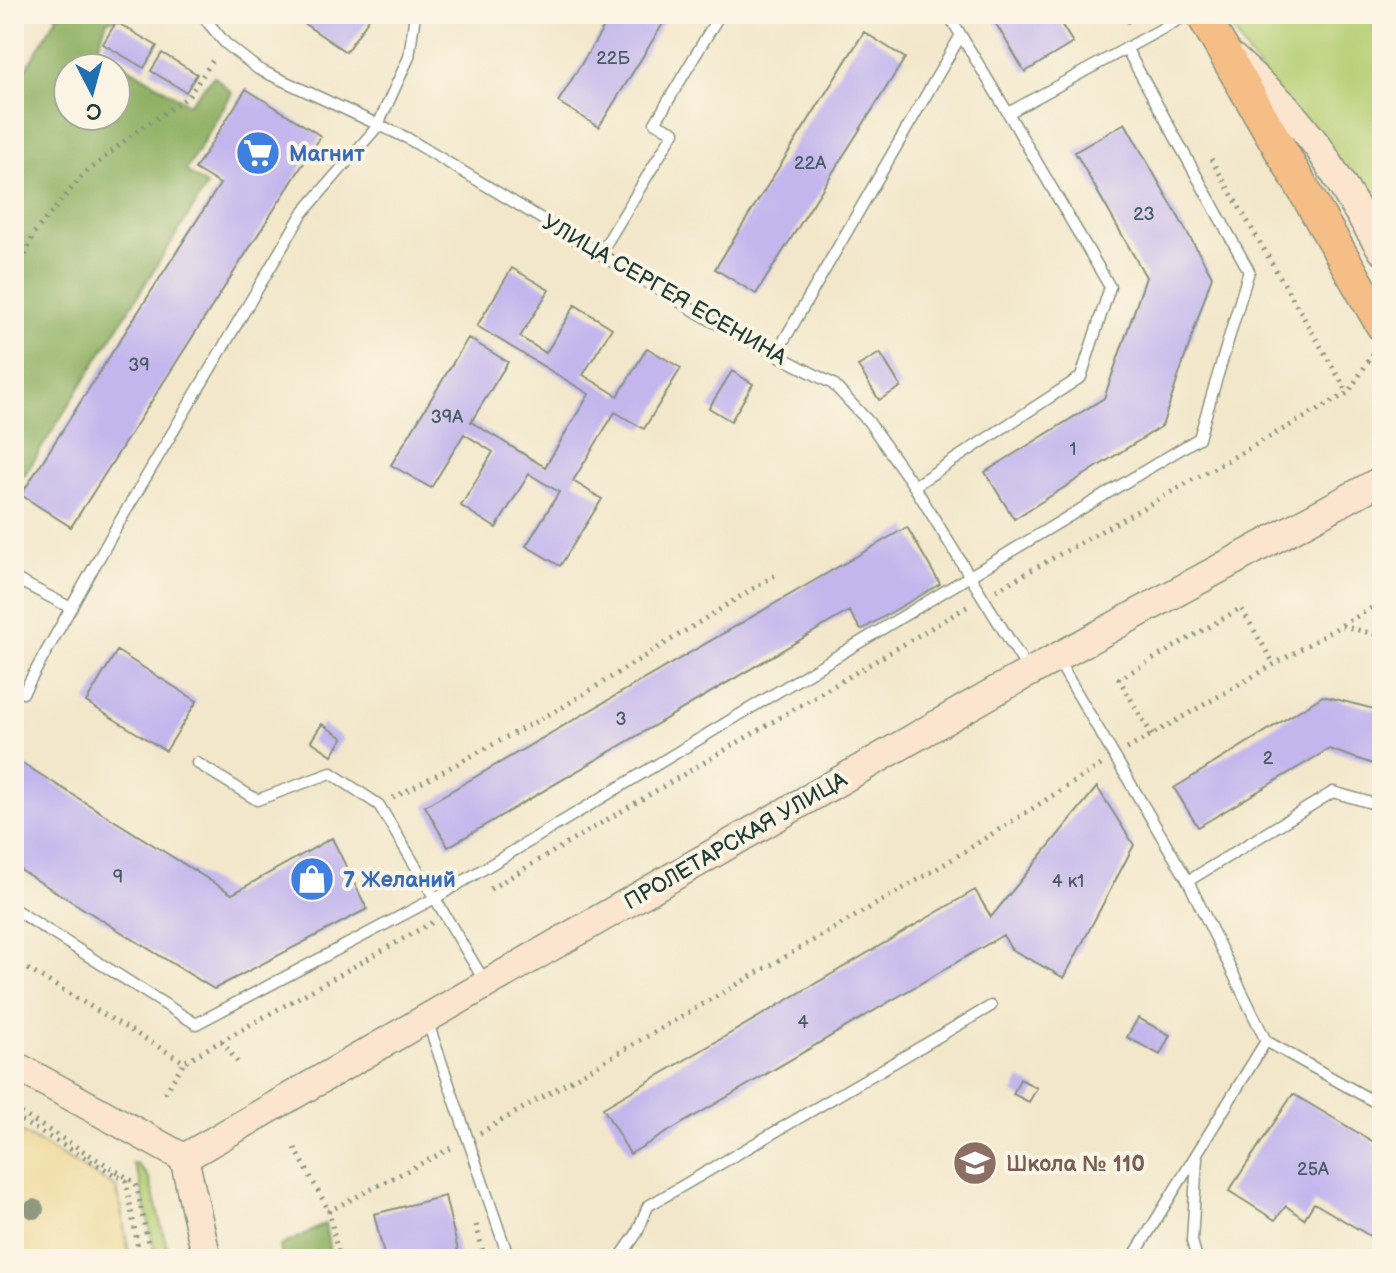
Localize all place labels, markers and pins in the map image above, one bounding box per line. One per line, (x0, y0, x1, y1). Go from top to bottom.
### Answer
supermarket icon: Магнит (234, 129, 282, 177)
place label: Магнит (289, 141, 365, 168)
shop icon: 7 Желаний (288, 855, 336, 903)
place label: 7 Желаний (343, 867, 456, 894)
school or university icon: Школа № 110 (951, 1139, 999, 1187)
place label: Школа № 110 (1006, 1151, 1145, 1178)

